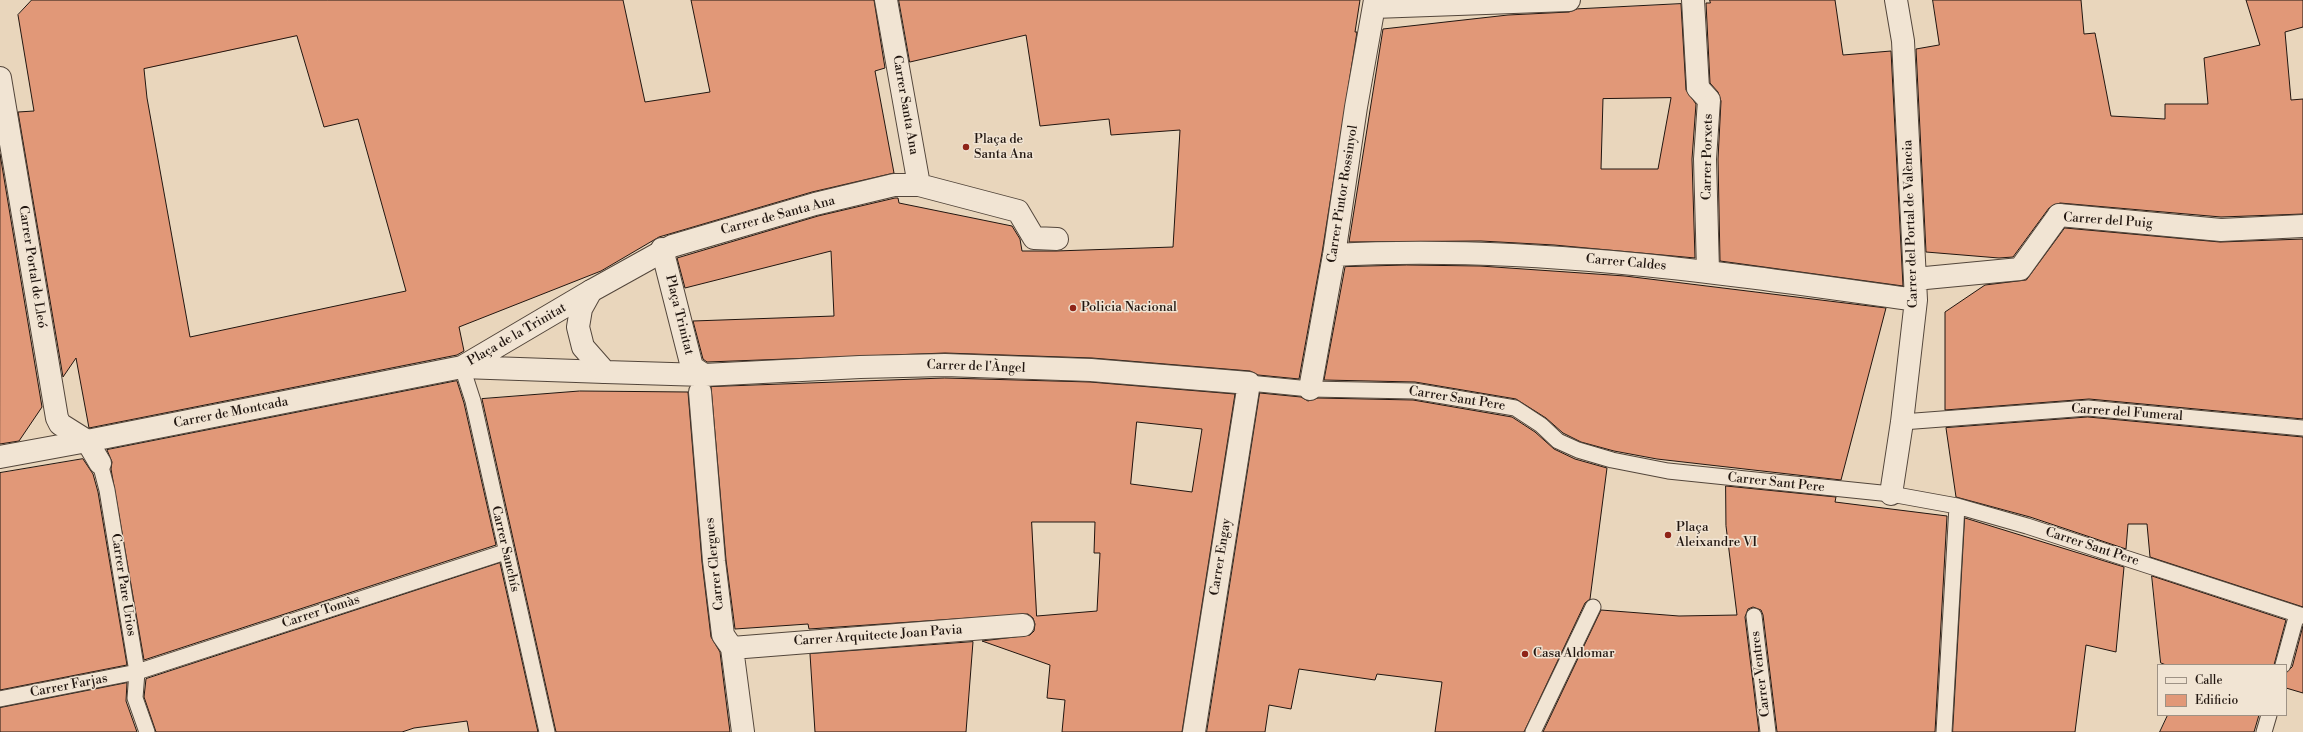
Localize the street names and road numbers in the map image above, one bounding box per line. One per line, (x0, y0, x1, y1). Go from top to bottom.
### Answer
street label: Carrer Santa Ana (889, 54, 921, 156)
street label: Carrer Porxets (1699, 114, 1717, 200)
street label: Carrer Pintor Rossinyol (1324, 124, 1362, 264)
street label: Carrer del Portal de València (1900, 140, 1922, 308)
street label: Carrer de Santa Ana (719, 193, 837, 239)
street label: Carrer Portal de Lleó (15, 205, 49, 329)
street label: Carrer del Puig (2063, 210, 2153, 232)
street label: Carrer Caldes (1585, 252, 1667, 274)
street label: Plaça Trinitat (662, 273, 696, 357)
street label: Plaça de la Trinitat (465, 300, 569, 370)
street label: Carrer de l'Àngel (926, 357, 1026, 377)
street label: Carrer Sant Pere (1408, 384, 1506, 414)
street label: Carrer de Montcada (172, 394, 290, 432)
street label: Carrer del Fumeral (2071, 401, 2183, 425)
street label: Carrer Sant Pere (1727, 470, 1825, 496)
street label: Carrer Sanchís (488, 505, 522, 593)
street label: Carrer Clergues (702, 517, 728, 611)
street label: Carrer Engay (1207, 517, 1235, 597)
street label: Carrer Sant Pere (2043, 525, 2141, 569)
street label: Carrer Pare Urios (107, 533, 139, 637)
street label: Carrer Tomàs (280, 592, 362, 632)
street label: Carrer Arquitecte Joan Pavia (793, 622, 963, 650)
street label: Carrer Ventres (1748, 630, 1774, 718)
street label: Carrer Farjas (29, 671, 109, 701)

